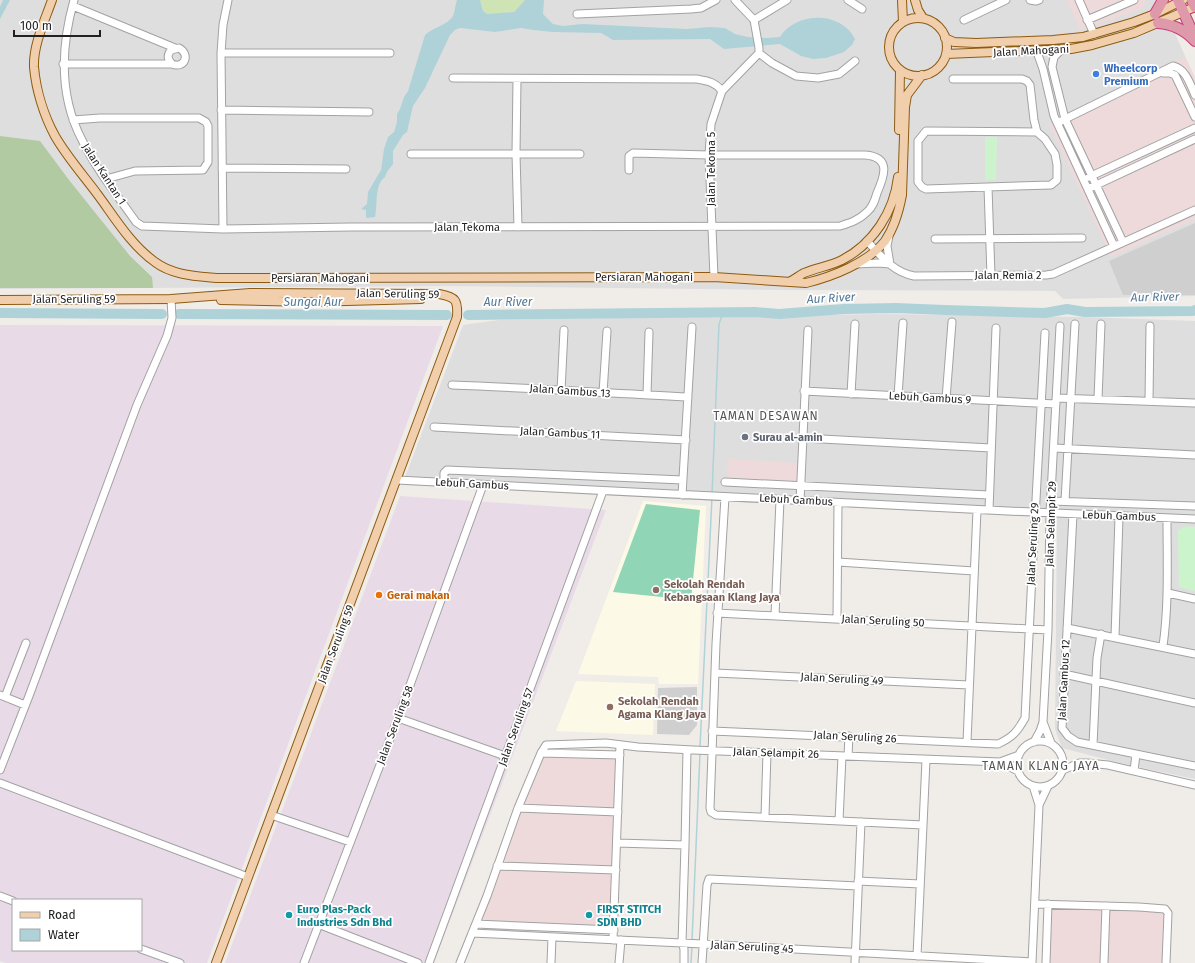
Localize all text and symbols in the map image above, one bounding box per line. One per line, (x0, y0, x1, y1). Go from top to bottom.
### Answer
scale bar (14, 12, 100, 38)
text: 100 m (20, 19, 52, 33)
street label: Jalan Mahogani (993, 43, 1069, 59)
place label: Wheelcorp Premium (1104, 62, 1158, 88)
marker: Wheelcorp Premium (1091, 69, 1101, 79)
street label: Jalan Tekoma 5 (705, 131, 718, 206)
street label: Jalan Kantan 1 (79, 141, 129, 207)
street label: Jalan Tekoma (434, 221, 500, 234)
street label: Jalan Remia 2 (974, 269, 1042, 282)
street label: Persiaran Mahogani (595, 271, 693, 284)
street label: Persiaran Mahogani (271, 272, 369, 285)
street label: Jalan Seruling 59 (356, 287, 440, 301)
water label: Aur River (805, 290, 856, 306)
water label: Aur River (1130, 290, 1180, 304)
street label: Jalan Seruling 59 (33, 293, 116, 306)
water label: Sungai Aur (283, 295, 343, 309)
water label: Aur River (483, 295, 533, 309)
street label: Jalan Gambus 13 (529, 382, 611, 400)
street label: Lebuh Gambus 9 (888, 389, 972, 407)
district label: TAMAN DESAWAN (713, 409, 819, 423)
street label: Jalan Gambus 11 (519, 424, 601, 442)
place label: Surau al-amin (753, 431, 823, 444)
marker: Surau al-amin (740, 432, 750, 442)
street label: Lebuh Gambus (435, 476, 509, 492)
street label: Jalan Selampit 29 (1043, 481, 1059, 567)
street label: Lebuh Gambus (759, 492, 833, 508)
street label: Jalan Seruling 29 (1024, 502, 1042, 586)
street label: Lebuh Gambus (1082, 508, 1156, 524)
place label: Sekolah Rendah Kebangsaan Klang Jaya (664, 578, 780, 604)
marker: Sekolah Rendah Kebangsaan Klang Jaya (651, 585, 661, 595)
place label: Gerai makan (387, 589, 450, 602)
marker: Gerai makan (374, 590, 384, 600)
street label: Jalan Seruling 59 (315, 603, 357, 685)
street label: Jalan Seruling 50 (841, 612, 925, 630)
street label: Jalan Gambus 12 (1055, 639, 1073, 721)
street label: Jalan Seruling 49 (800, 670, 884, 688)
street label: Jalan Seruling 58 (374, 684, 416, 766)
street label: Jalan Seruling 57 (496, 686, 536, 768)
place label: Sekolah Rendah Agama Klang Jaya (617, 695, 706, 721)
marker: Sekolah Rendah Agama Klang Jaya (605, 702, 615, 712)
street label: Jalan Seruling 26 (813, 728, 897, 746)
street label: Jalan Selampit 26 (733, 745, 819, 761)
district label: TAMAN KLANG JAYA (982, 759, 1100, 773)
legend (12, 899, 142, 951)
place label: Euro Plas-Pack Industries Sdn Bhd (297, 903, 392, 929)
place label: FIRST STITCH SDN BHD (597, 903, 661, 929)
text: Road (48, 908, 76, 922)
marker: Euro Plas-Pack Industries Sdn Bhd (284, 910, 294, 920)
marker: FIRST STITCH SDN BHD (584, 910, 594, 920)
text: Water (48, 928, 80, 942)
street label: Jalan Seruling 45 (710, 938, 794, 956)

